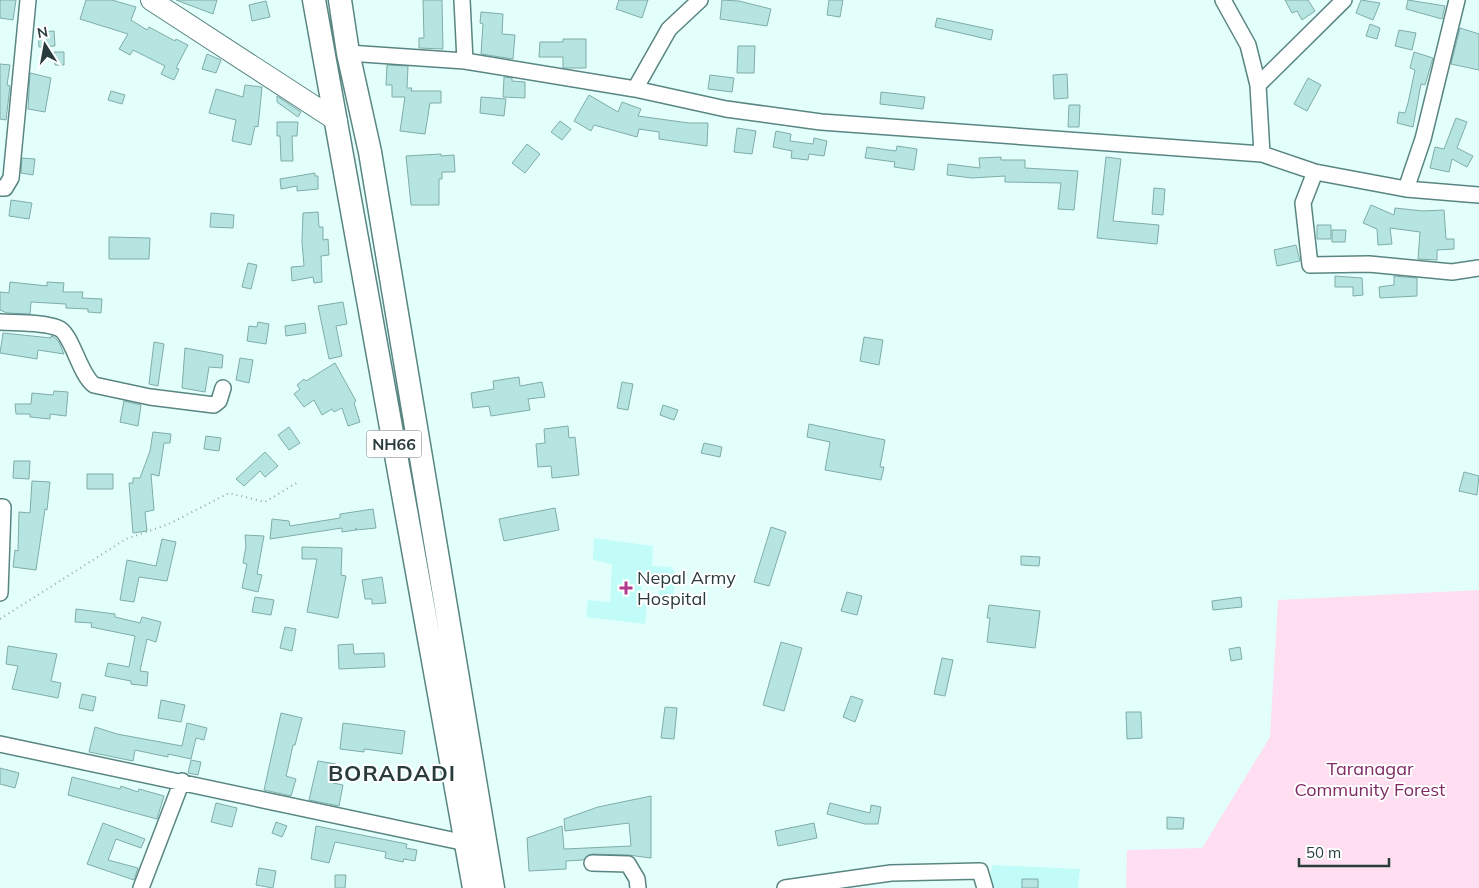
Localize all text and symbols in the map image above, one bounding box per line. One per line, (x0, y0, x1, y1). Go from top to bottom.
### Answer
north arrow (20, 20, 70, 70)
text: N (36, 22, 49, 42)
road number: NH66 (366, 430, 422, 458)
place label: Nepal Army Hospital (637, 566, 736, 610)
marker: Nepal Army Hospital (619, 581, 633, 595)
park label: Taranagar Community Forest (1295, 757, 1445, 801)
district label: BORADADI (328, 759, 456, 787)
scale bar (1299, 836, 1389, 868)
text: 50 m (1306, 843, 1341, 862)

